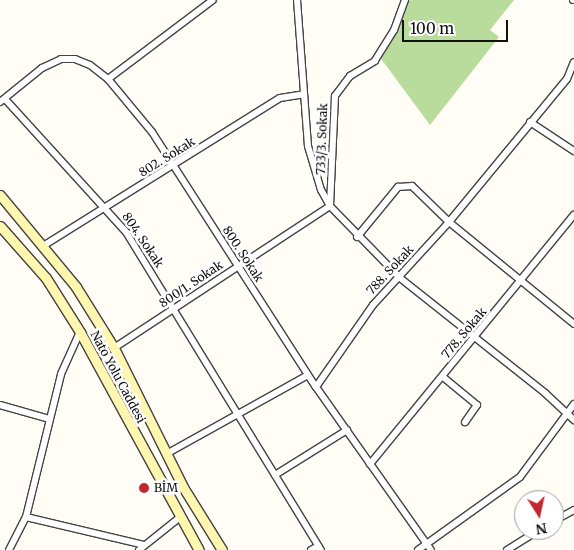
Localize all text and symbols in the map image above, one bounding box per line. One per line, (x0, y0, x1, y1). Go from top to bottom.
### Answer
scale bar (404, 10, 510, 42)
text: 100 m (410, 19, 454, 38)
street label: 733/3. Sokak (314, 103, 330, 175)
street label: 802. Sokak (136, 134, 198, 180)
street label: 804. Sokak (119, 210, 167, 270)
street label: 800. Sokak (220, 223, 266, 285)
street label: 788. Sokak (363, 242, 417, 298)
street label: 800/1. Sokak (157, 258, 225, 310)
street label: 778. Sokak (439, 305, 489, 361)
street label: Nato Yolu Caddesi (88, 328, 148, 426)
place label: BİM (154, 481, 178, 495)
marker: BİM (138, 482, 150, 494)
north arrow (514, 490, 564, 540)
text: N (534, 519, 548, 539)

